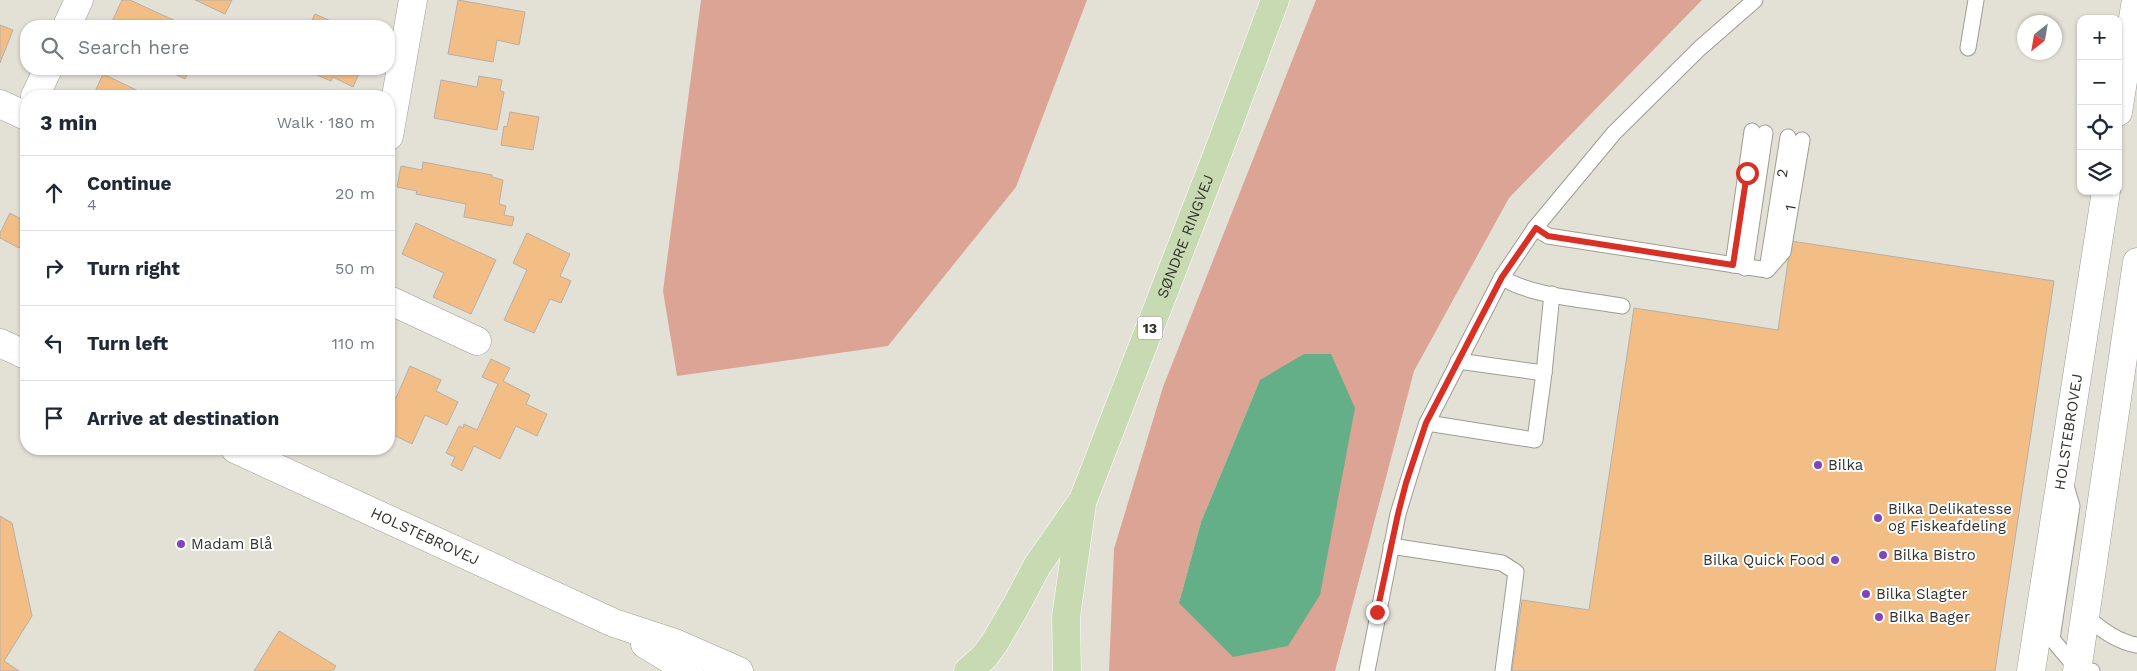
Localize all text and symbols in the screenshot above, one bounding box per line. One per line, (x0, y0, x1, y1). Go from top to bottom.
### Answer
north arrow (2017, 15, 2062, 60)
map controls (2077, 15, 2122, 195)
button: + (2077, 15, 2122, 60)
search box (20, 20, 395, 75)
icon: search (38, 34, 66, 62)
text: Search here (78, 36, 189, 59)
button: − (2077, 60, 2122, 105)
button: locate (2077, 105, 2122, 150)
text: 3 min (40, 110, 97, 135)
text: Walk · 180 m (277, 113, 375, 132)
button: layers (2077, 150, 2122, 195)
route start (1736, 162, 1759, 185)
street label: 2 (1773, 167, 1792, 179)
text: Continue (87, 172, 171, 195)
street label: SØNDRE RINGVEJ (1153, 172, 1218, 301)
icon: ahead (40, 179, 68, 207)
text: 20 m (335, 184, 375, 203)
text: 4 (87, 195, 97, 214)
street label: 1 (1781, 203, 1800, 212)
icon: right (40, 254, 68, 282)
text: Turn right (87, 257, 180, 280)
text: 50 m (335, 259, 375, 278)
road number: 13 (1138, 316, 1162, 339)
icon: left (40, 329, 68, 357)
text: Turn left (87, 332, 168, 355)
text: 110 m (332, 334, 375, 353)
street label: HOLSTEBROVEJ (2050, 373, 2086, 491)
icon: arrive (40, 404, 68, 432)
text: Arrive at destination (87, 407, 279, 430)
place label: Bilka (1828, 456, 1864, 474)
marker: Bilka (1812, 459, 1824, 471)
place label: Bilka Delikatesse og Fiskeafdeling (1888, 500, 2012, 535)
street label: HOLSTEBROVEJ (368, 504, 482, 569)
marker: Bilka Delikatesse og Fiskeafdeling (1872, 512, 1884, 524)
place label: Madam Blå (191, 535, 273, 553)
marker: Madam Blå (175, 538, 187, 550)
place label: Bilka Bistro (1893, 546, 1976, 564)
marker: Bilka Bistro (1877, 549, 1889, 561)
place label: Bilka Quick Food (1703, 551, 1825, 569)
marker: Bilka Quick Food (1829, 554, 1841, 566)
place label: Bilka Slagter (1876, 585, 1968, 603)
marker: Bilka Slagter (1860, 588, 1872, 600)
route end (1366, 601, 1389, 624)
place label: Bilka Bager (1889, 608, 1970, 626)
marker: Bilka Bager (1873, 611, 1885, 623)

